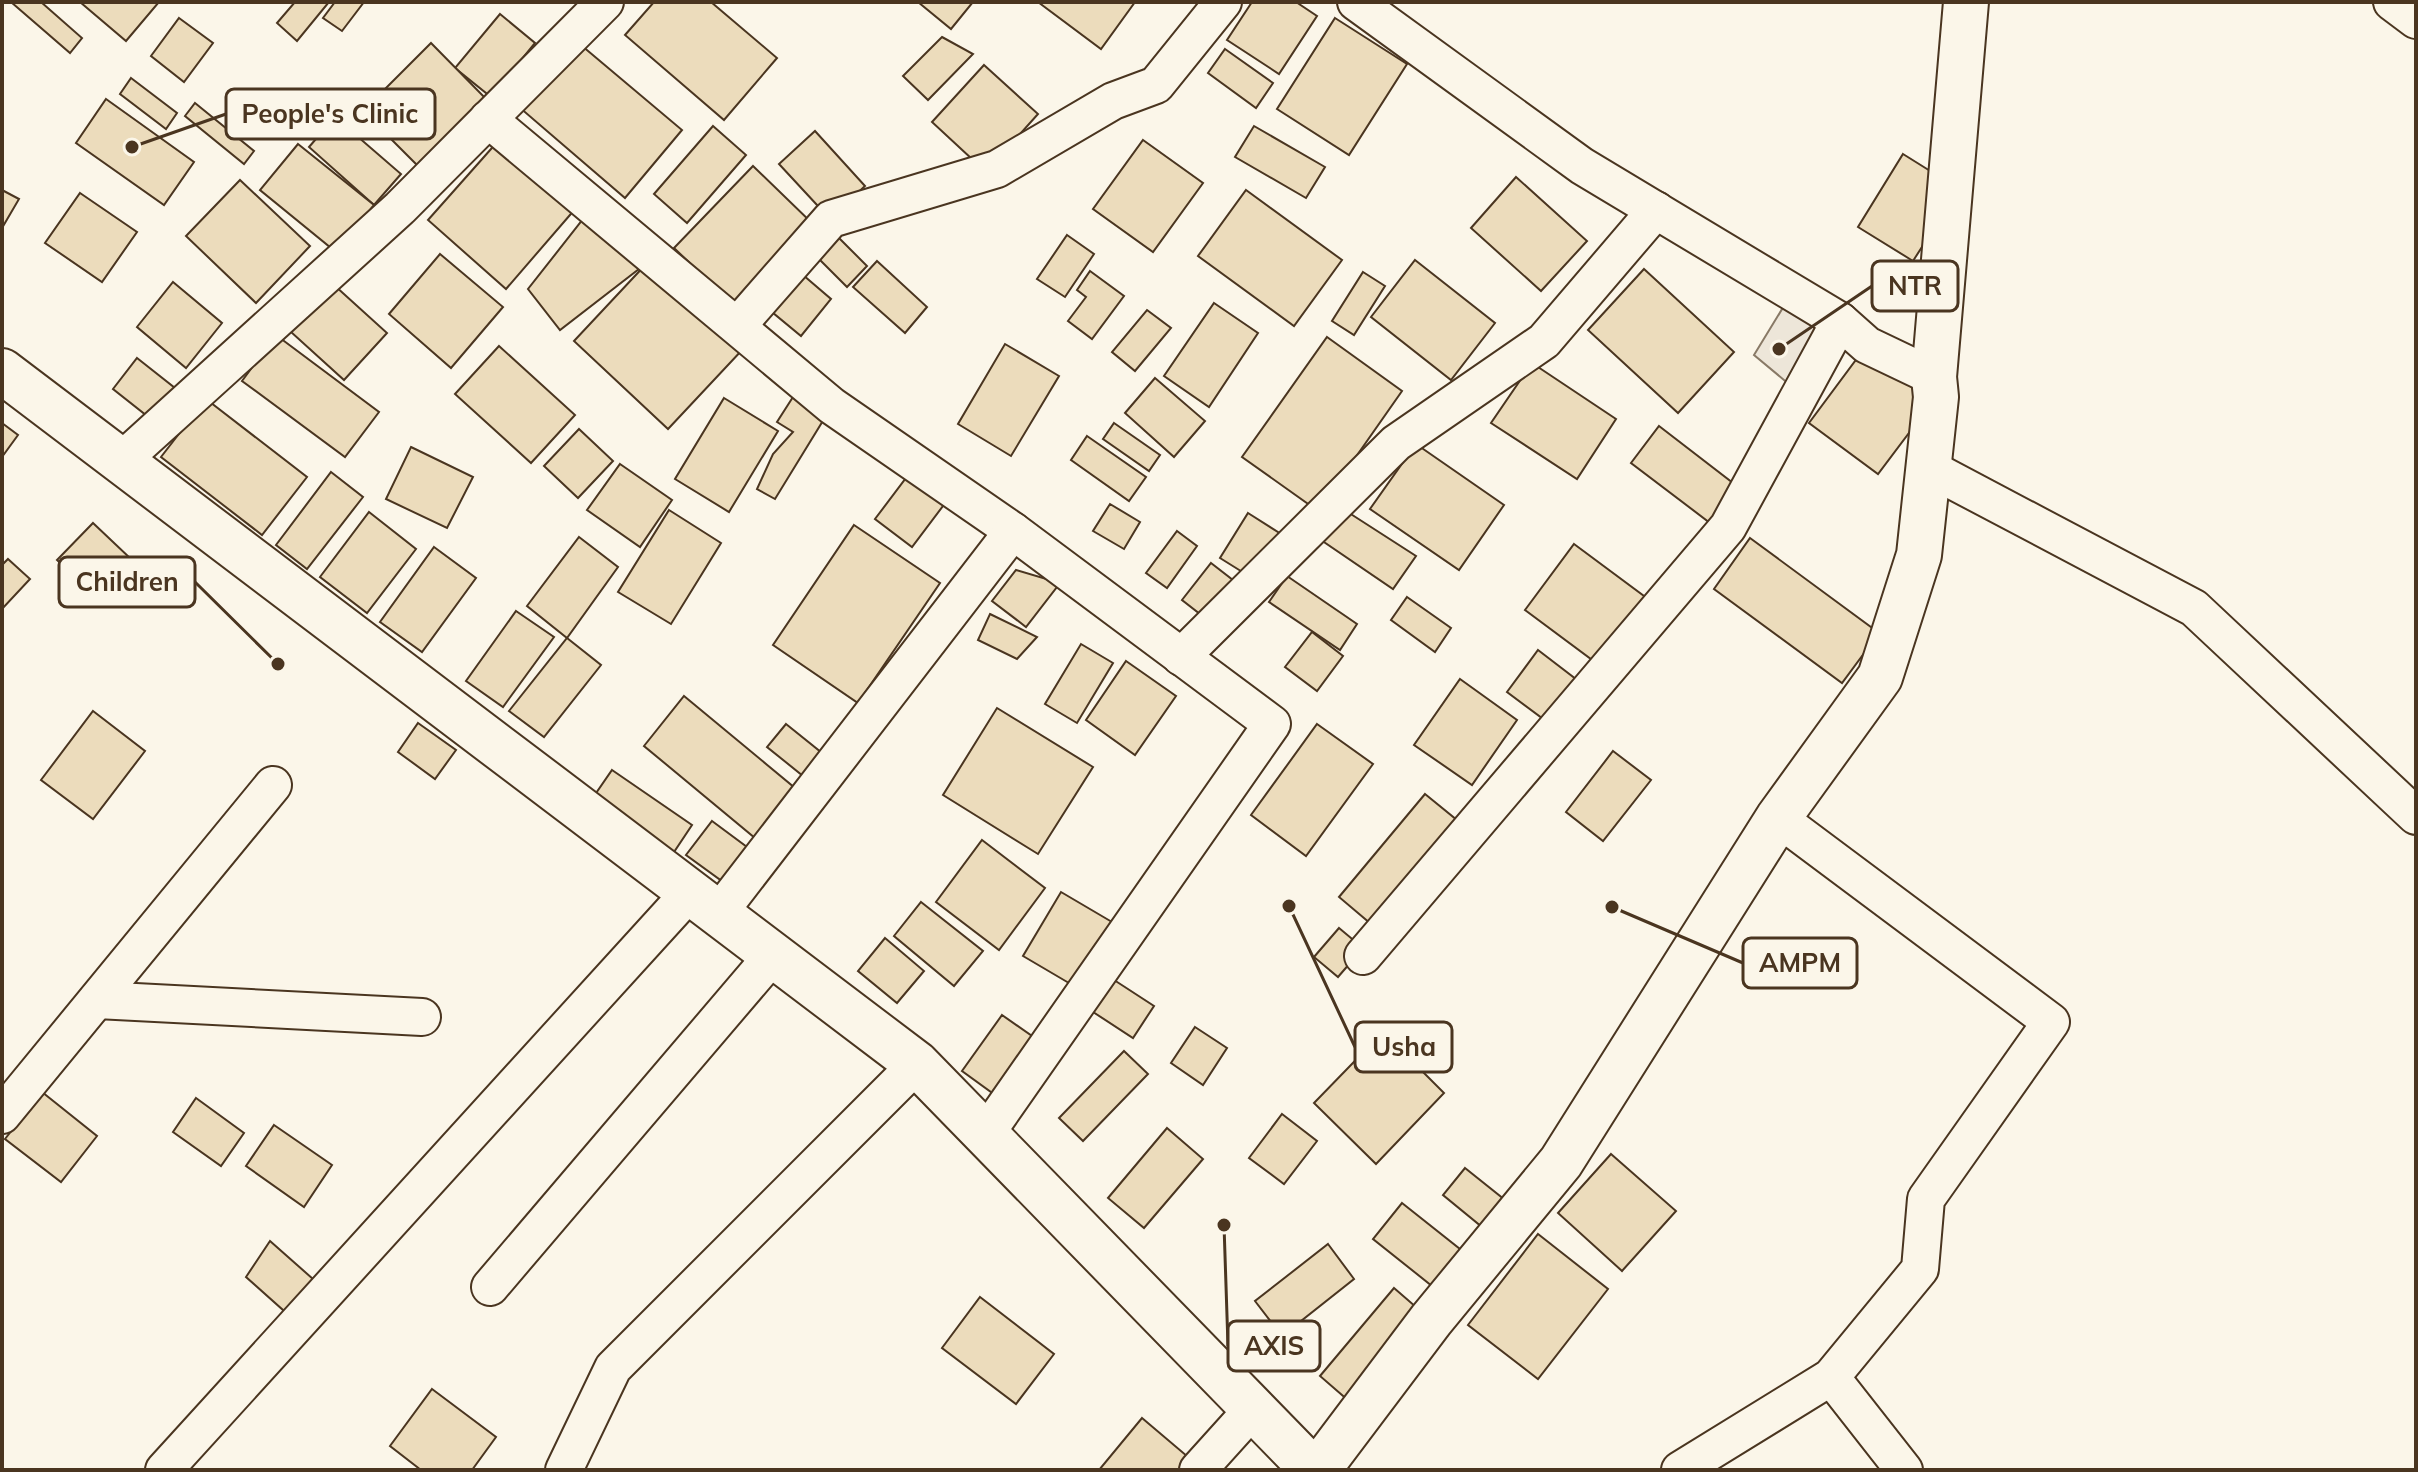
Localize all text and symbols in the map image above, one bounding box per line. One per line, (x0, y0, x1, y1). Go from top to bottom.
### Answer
callout: People's Clinic (226, 89, 435, 139)
text: People's Clinic (242, 97, 418, 130)
callout: NTR (1872, 261, 1958, 311)
text: NTR (1888, 269, 1942, 302)
callout: Children (59, 557, 195, 607)
text: Children (75, 565, 179, 598)
callout: AMPM (1743, 938, 1857, 988)
text: AMPM (1759, 946, 1841, 979)
callout: Usha (1355, 1022, 1452, 1072)
text: Usha (1372, 1030, 1436, 1063)
callout: AXIS (1228, 1321, 1320, 1371)
text: AXIS (1244, 1329, 1304, 1362)

